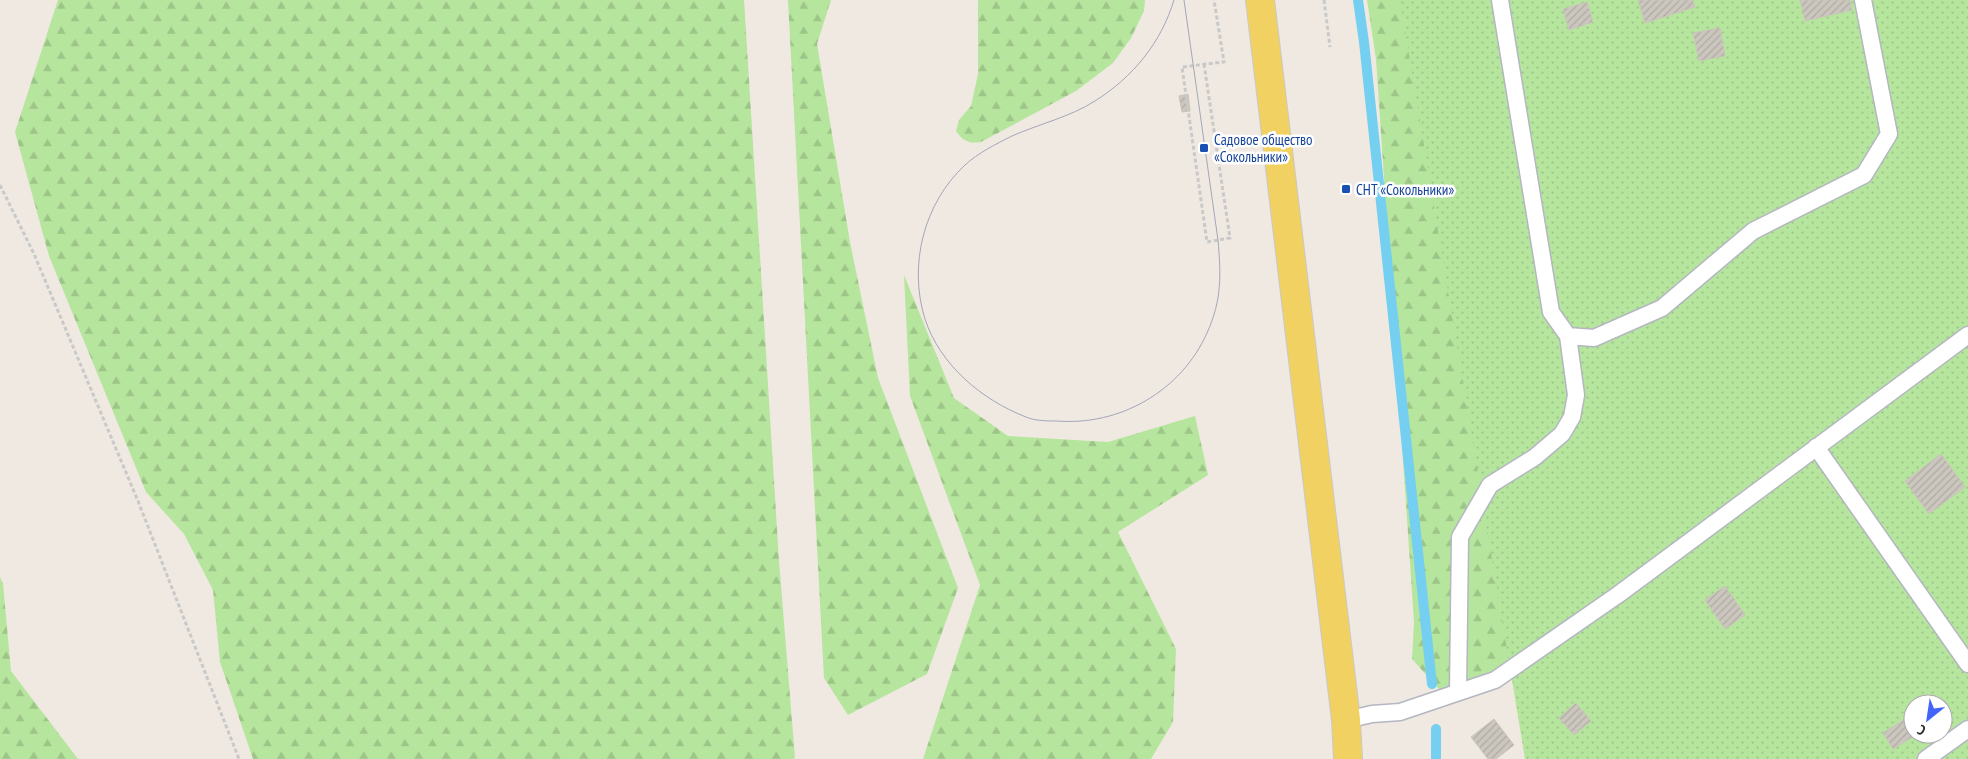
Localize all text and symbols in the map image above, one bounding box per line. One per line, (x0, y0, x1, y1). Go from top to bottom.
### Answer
place label: Садовое общество «Сокольники» (1214, 130, 1313, 166)
marker: Садовое общество «Сокольники» (1198, 142, 1210, 154)
place label: СНТ «Сокольники» (1356, 180, 1454, 199)
marker: СНТ «Сокольники» (1340, 183, 1352, 195)
north arrow (1903, 694, 1953, 744)
text: С (1914, 721, 1929, 740)

